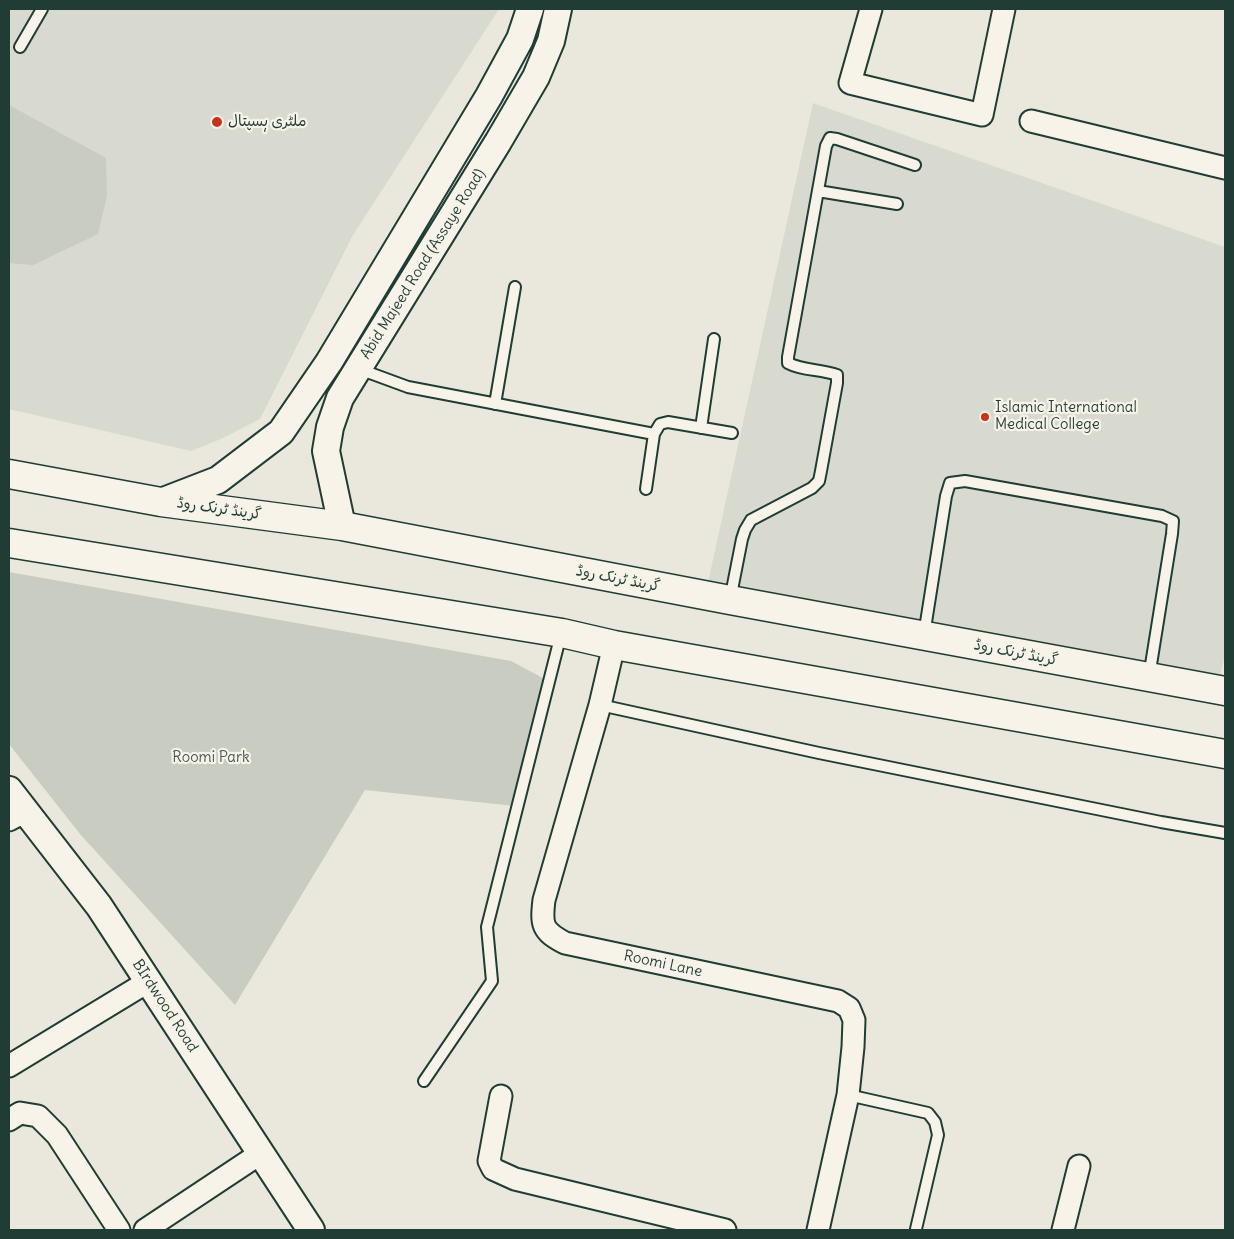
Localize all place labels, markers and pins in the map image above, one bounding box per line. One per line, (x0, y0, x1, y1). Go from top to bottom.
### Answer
place label: ملٹری ہسپتال (228, 113, 306, 131)
marker: ملٹری ہسپتال (210, 115, 224, 129)
place label: Islamic International Medical College (995, 399, 1137, 434)
marker: Islamic International Medical College (979, 411, 991, 423)

